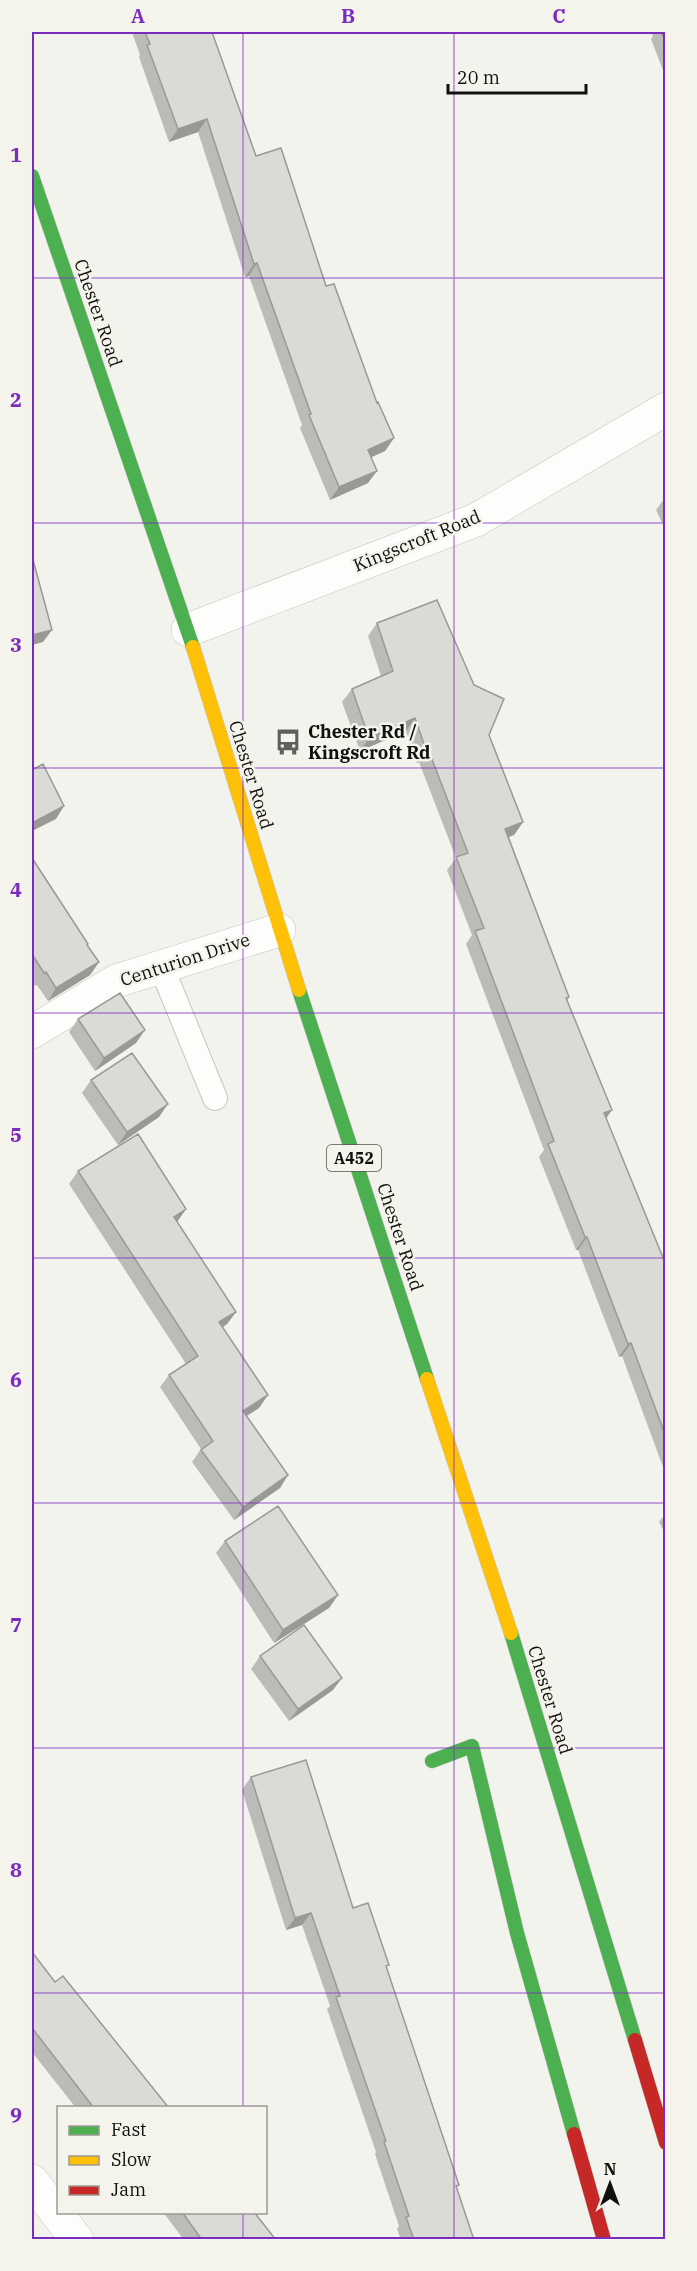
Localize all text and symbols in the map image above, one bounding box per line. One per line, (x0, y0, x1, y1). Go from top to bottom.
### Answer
text: A (131, 2, 145, 29)
text: B (341, 2, 355, 29)
text: C (552, 2, 566, 29)
scale bar (448, 57, 586, 95)
text: 20 m (457, 66, 500, 89)
text: 1 (10, 141, 22, 168)
street label: Chester Road (69, 256, 128, 370)
text: 2 (10, 386, 22, 413)
street label: Kingscroft Road (350, 504, 484, 577)
text: 3 (10, 631, 22, 658)
street label: Chester Road (224, 718, 279, 832)
place label: Chester Rd / Kingscroft Rd (308, 720, 430, 764)
bus stop icon: Chester Rd / Kingscroft Rd (273, 727, 303, 757)
text: 4 (10, 876, 22, 903)
street label: Centurion Drive (117, 928, 253, 991)
text: 5 (10, 1121, 22, 1148)
road number: A452 (327, 1145, 381, 1171)
street label: Chester Road (372, 1180, 429, 1294)
text: 6 (10, 1366, 22, 1393)
text: 7 (10, 1611, 22, 1638)
street label: Chester Road (523, 1643, 578, 1757)
text: 8 (10, 1856, 22, 1883)
text: 9 (10, 2101, 22, 2128)
legend (57, 2106, 267, 2214)
text: Fast (111, 2118, 146, 2141)
text: Slow (111, 2148, 151, 2171)
north arrow (580, 2154, 640, 2214)
text: N (604, 2159, 616, 2179)
text: Jam (111, 2178, 146, 2201)

